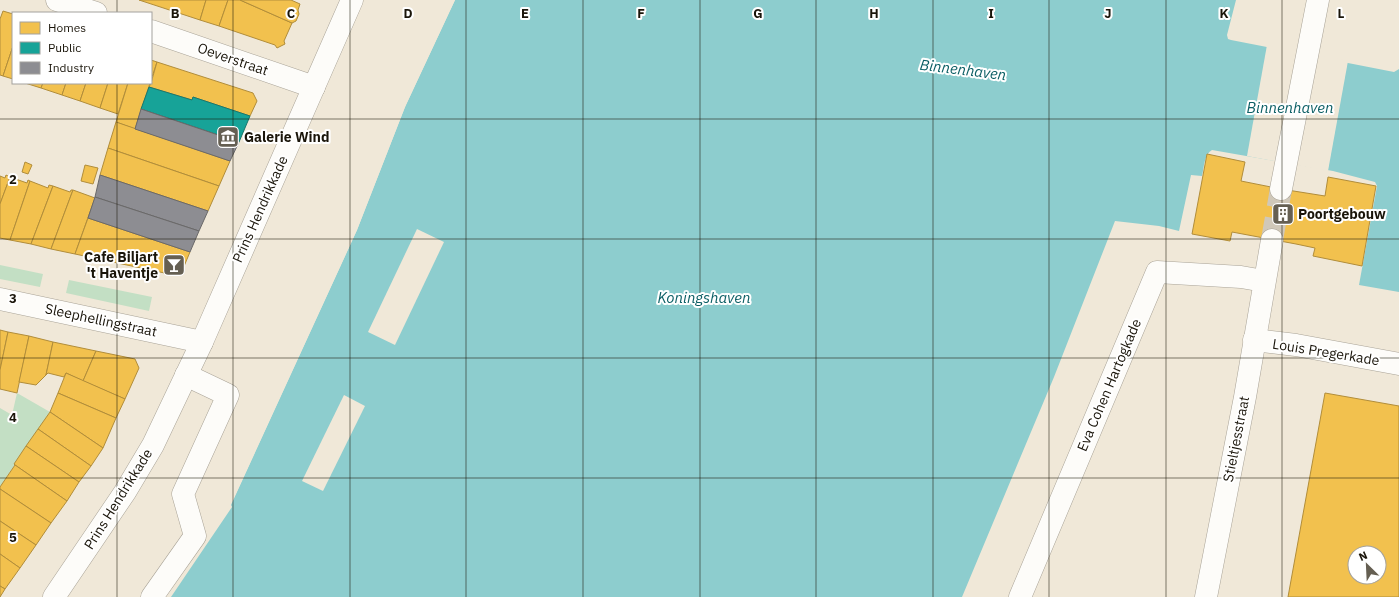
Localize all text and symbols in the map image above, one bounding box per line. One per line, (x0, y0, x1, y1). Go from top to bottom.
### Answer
text: B (171, 5, 180, 22)
text: C (287, 5, 296, 22)
text: D (403, 5, 413, 22)
text: E (521, 5, 529, 22)
text: F (637, 5, 645, 22)
text: G (753, 5, 763, 22)
text: H (869, 5, 879, 22)
text: I (988, 5, 994, 22)
text: J (1104, 5, 1112, 22)
text: K (1219, 5, 1229, 22)
text: L (1338, 5, 1345, 22)
legend (12, 12, 152, 84)
text: Homes (48, 20, 86, 35)
street label: Oeverstraat (195, 38, 271, 80)
text: Public (48, 40, 81, 55)
water label: Binnenhaven (919, 55, 1007, 84)
text: Industry (48, 60, 94, 75)
water label: Binnenhaven (1247, 98, 1333, 117)
museum icon: Galerie Wind (215, 124, 241, 150)
place label: Galerie Wind (244, 128, 329, 146)
street label: Prins Hendrikkade (228, 152, 292, 265)
text: 2 (9, 171, 17, 188)
building icon: Poortgebouw (1270, 201, 1296, 227)
place label: Poortgebouw (1298, 205, 1386, 223)
place label: Cafe Biljart 't Haventje (84, 248, 158, 282)
bar icon: Cafe Biljart 't Haventje (161, 252, 187, 278)
water label: Koningshaven (658, 288, 750, 307)
text: 3 (9, 290, 17, 307)
street label: Sleephellingstraat (43, 299, 159, 341)
street label: Eva Cohen Hartogkade (1073, 316, 1145, 454)
street label: Louis Pregerkade (1271, 335, 1381, 369)
street label: Stieltjesstraat (1219, 394, 1253, 484)
text: 4 (9, 409, 17, 426)
street label: Prins Hendrikkade (80, 445, 156, 553)
text: 5 (9, 529, 17, 546)
north arrow (1347, 545, 1387, 585)
text: N (1356, 548, 1369, 564)

